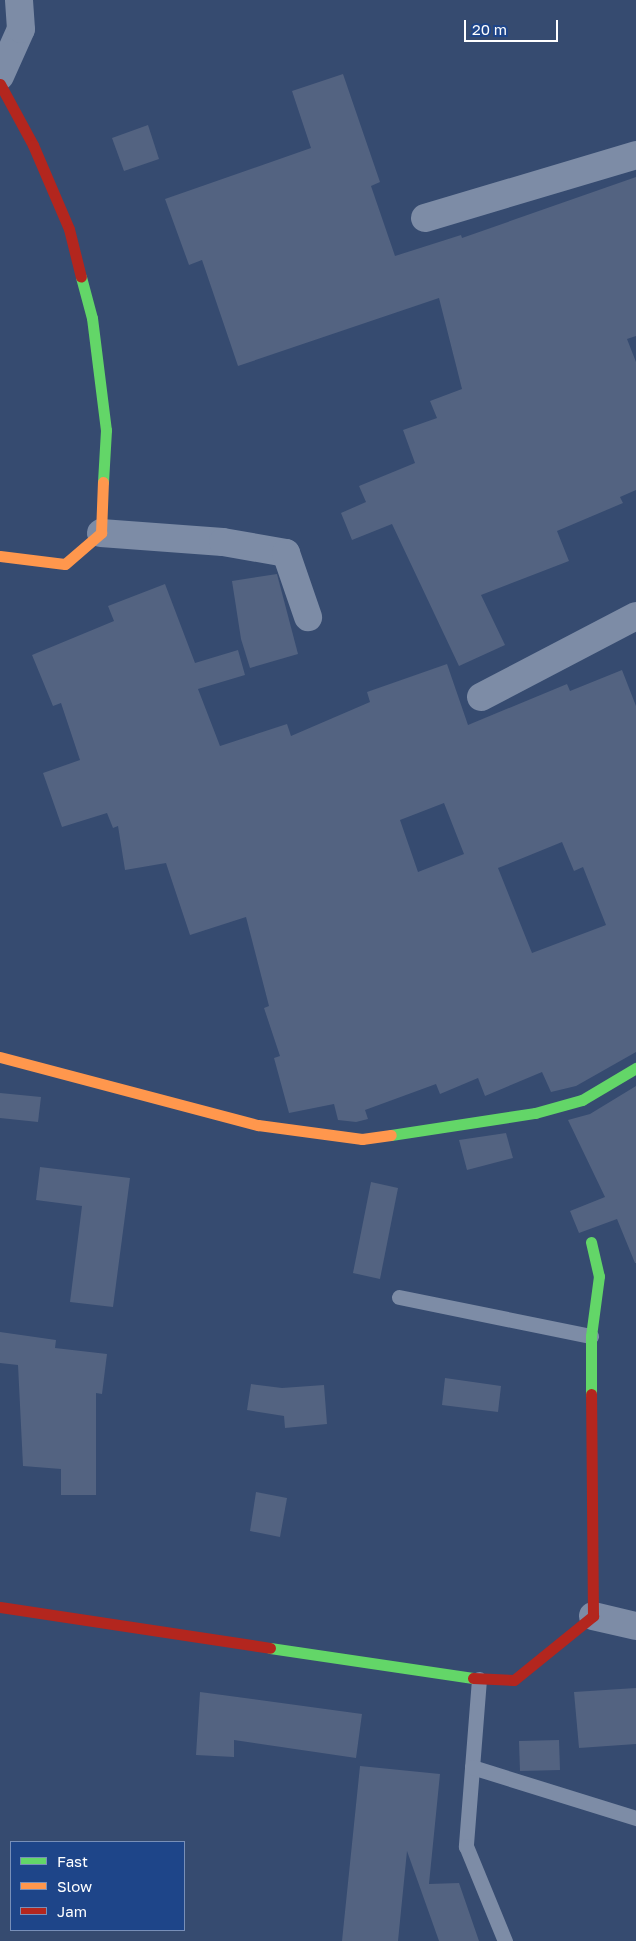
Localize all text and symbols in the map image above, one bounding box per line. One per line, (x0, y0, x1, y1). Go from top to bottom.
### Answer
scale bar (466, 10, 560, 42)
text: 20 m (472, 20, 507, 38)
legend (10, 1841, 185, 1931)
text: Fast (57, 1852, 88, 1870)
text: Slow (57, 1877, 92, 1895)
text: Jam (57, 1902, 87, 1920)

